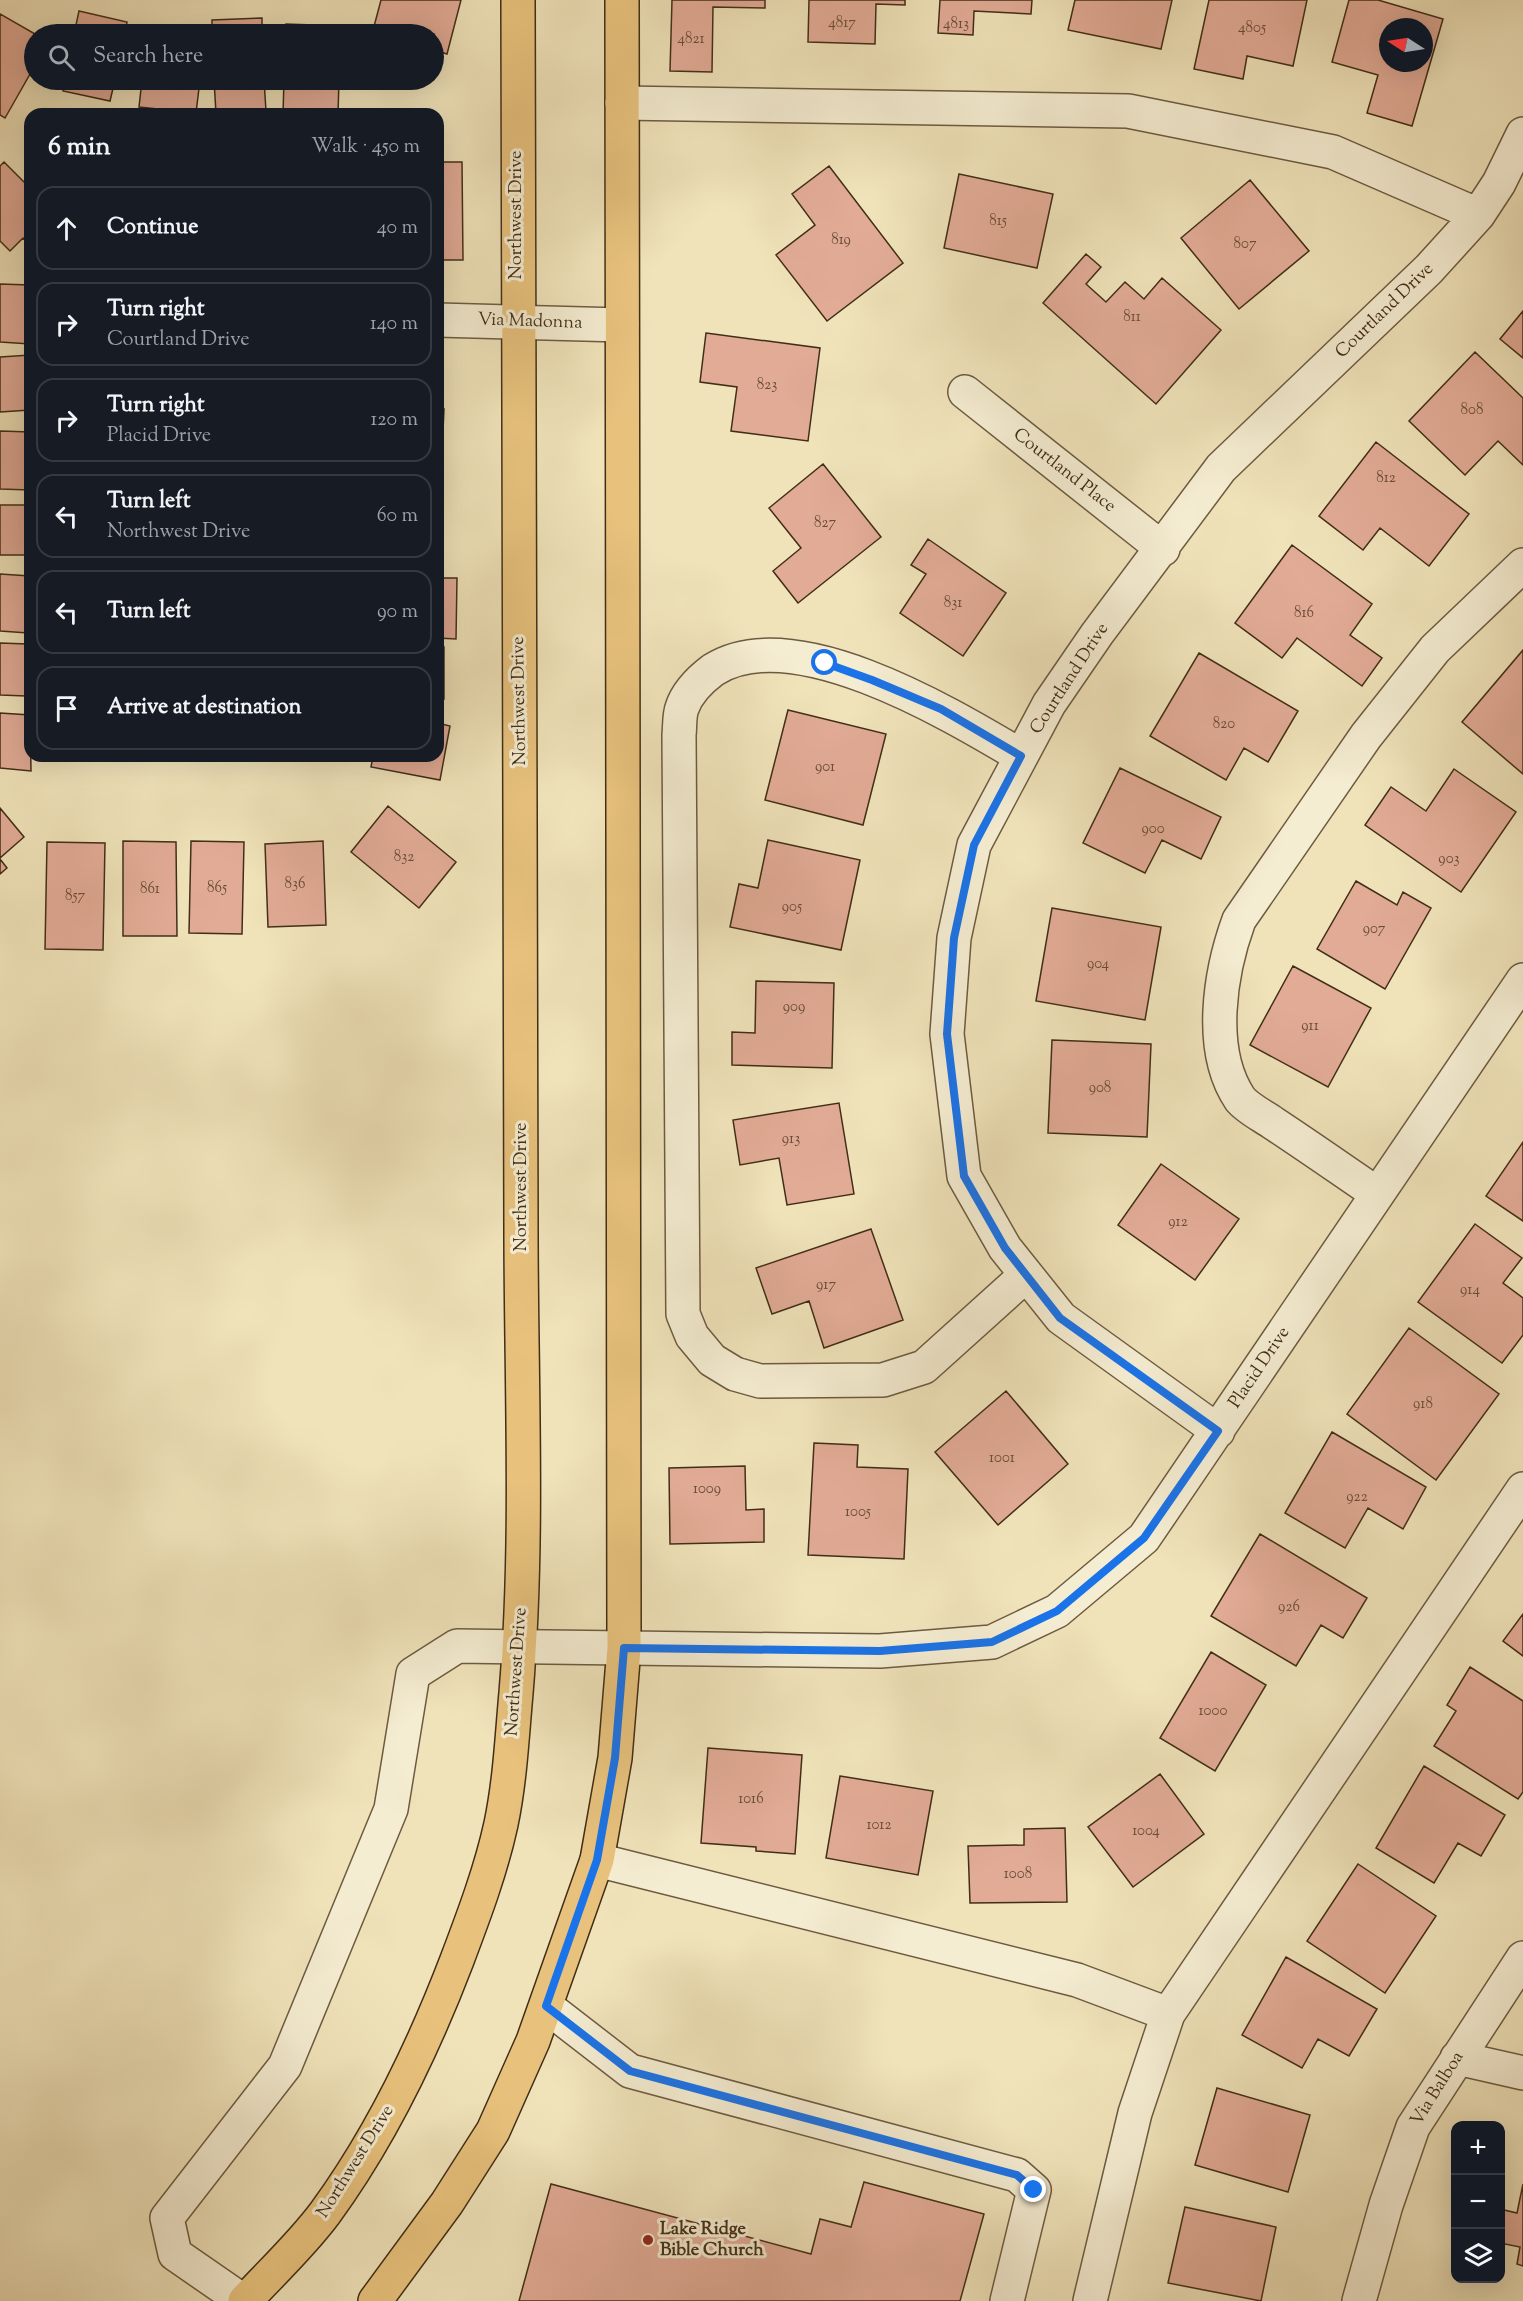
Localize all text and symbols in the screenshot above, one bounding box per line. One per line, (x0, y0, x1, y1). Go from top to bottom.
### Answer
house number: 4817 (828, 13, 856, 34)
house number: 4813 (943, 14, 969, 35)
house number: 4805 (1238, 18, 1266, 39)
north arrow (1379, 18, 1433, 72)
search box (24, 24, 444, 90)
house number: 4821 (677, 29, 705, 50)
icon: search (45, 41, 78, 74)
text: Search here (93, 41, 203, 73)
text: 6 min (48, 129, 111, 166)
text: Walk · 450 m (311, 133, 420, 162)
street label: Northwest Drive (504, 151, 530, 279)
house number: 815 (989, 211, 1007, 232)
icon: ahead (50, 212, 83, 245)
text: Continue (107, 212, 198, 244)
text: 40 m (377, 214, 418, 243)
house number: 819 (831, 230, 851, 251)
house number: 807 (1234, 234, 1257, 255)
street label: Courtland Drive (1330, 257, 1440, 365)
text: Turn right (107, 294, 204, 326)
street label: Via Madonna (477, 307, 583, 337)
house number: 811 (1123, 307, 1141, 328)
icon: right (50, 308, 83, 341)
text: 140 m (370, 310, 418, 339)
text: Courtland Drive (107, 326, 249, 355)
house number: 823 (757, 375, 777, 396)
text: Turn right (107, 390, 204, 422)
house number: 808 (1461, 400, 1483, 421)
icon: right (50, 404, 83, 437)
text: 120 m (370, 406, 418, 435)
text: Placid Drive (107, 422, 211, 451)
street label: Courtland Place (1007, 422, 1121, 520)
house number: 812 (1376, 468, 1396, 489)
text: Turn left (107, 486, 190, 518)
icon: left (50, 500, 83, 533)
text: 60 m (377, 502, 418, 531)
house number: 827 (814, 513, 836, 534)
text: Northwest Drive (107, 518, 250, 547)
house number: 831 (944, 593, 962, 614)
icon: left (50, 596, 83, 629)
text: Turn left (107, 596, 190, 628)
text: 90 m (377, 598, 418, 627)
house number: 816 (1294, 603, 1314, 624)
street label: Courtland Drive (1024, 618, 1116, 740)
street label: Northwest Drive (506, 636, 534, 766)
route start (811, 649, 837, 675)
icon: arrive (50, 692, 83, 725)
text: Arrive at destination (107, 692, 302, 724)
house number: 820 (1213, 714, 1235, 735)
house number: 901 (815, 757, 835, 778)
house number: 900 (1141, 819, 1165, 840)
house number: 832 (394, 847, 414, 868)
house number: 903 (1438, 849, 1460, 870)
house number: 836 (285, 874, 305, 895)
house number: 865 (207, 878, 227, 899)
house number: 861 (140, 879, 160, 900)
house number: 857 (65, 886, 86, 907)
house number: 905 (782, 897, 802, 918)
house number: 907 (1363, 919, 1386, 940)
house number: 904 (1087, 954, 1109, 975)
house number: 909 (783, 997, 805, 1018)
house number: 911 (1301, 1016, 1319, 1037)
house number: 908 (1089, 1078, 1111, 1099)
street label: Northwest Drive (509, 1123, 535, 1251)
house number: 913 (782, 1129, 800, 1150)
house number: 912 (1168, 1212, 1188, 1233)
house number: 917 (816, 1275, 836, 1296)
house number: 914 (1460, 1280, 1480, 1301)
street label: Placid Drive (1223, 1322, 1297, 1414)
house number: 918 (1413, 1394, 1433, 1415)
house number: 1001 (989, 1448, 1015, 1469)
house number: 1009 (693, 1479, 721, 1500)
house number: 922 (1346, 1487, 1368, 1508)
house number: 1005 (845, 1502, 871, 1523)
house number: 926 (1278, 1597, 1300, 1618)
street label: Northwest Drive (500, 1607, 534, 1737)
house number: 1000 (1199, 1701, 1227, 1722)
house number: 1016 (738, 1789, 764, 1810)
house number: 1012 (867, 1815, 891, 1836)
house number: 1004 (1132, 1821, 1160, 1842)
house number: 1008 (1004, 1864, 1032, 1885)
street label: Via Balboa (1405, 2047, 1471, 2131)
street label: Northwest Drive (311, 2100, 401, 2224)
map controls (1451, 2121, 1505, 2283)
button: + (1451, 2121, 1505, 2175)
button: − (1451, 2175, 1505, 2229)
route end (1020, 2176, 1046, 2202)
place label: Lake Ridge Bible Church (660, 2217, 764, 2264)
button: layers (1451, 2229, 1505, 2283)
marker: Lake Ridge Bible Church (641, 2233, 655, 2247)

